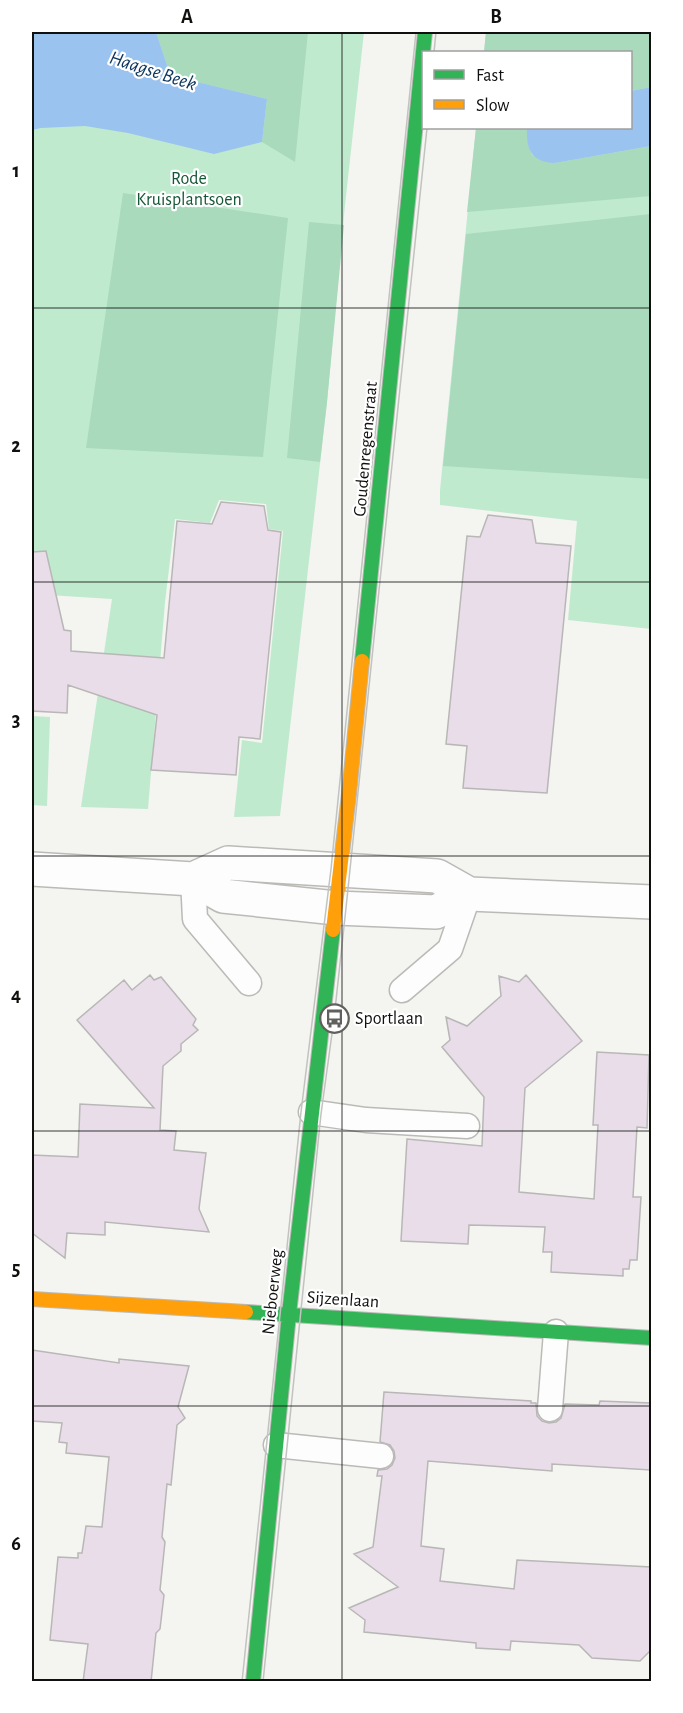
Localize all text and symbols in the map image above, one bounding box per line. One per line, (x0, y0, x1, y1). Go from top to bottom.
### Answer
text: A (181, 7, 193, 27)
text: B (490, 7, 502, 27)
water label: Haagse Beek (107, 48, 199, 94)
legend (422, 51, 632, 129)
text: Fast (476, 67, 504, 85)
text: Slow (476, 97, 509, 115)
text: 1 (12, 161, 20, 181)
park label: Rode Kruisplantsoen (136, 170, 242, 209)
street label: Goudenregenstraat (351, 380, 381, 517)
text: 2 (11, 436, 21, 456)
text: 3 (12, 710, 20, 730)
text: 4 (11, 985, 21, 1005)
bus stop icon: Sportlaan (318, 1003, 350, 1035)
place label: Sportlaan (355, 1010, 423, 1028)
street label: Nieboerweg (260, 1248, 286, 1336)
text: 5 (12, 1259, 20, 1279)
street label: Sijzenlaan (306, 1288, 380, 1312)
text: 6 (11, 1534, 21, 1554)

